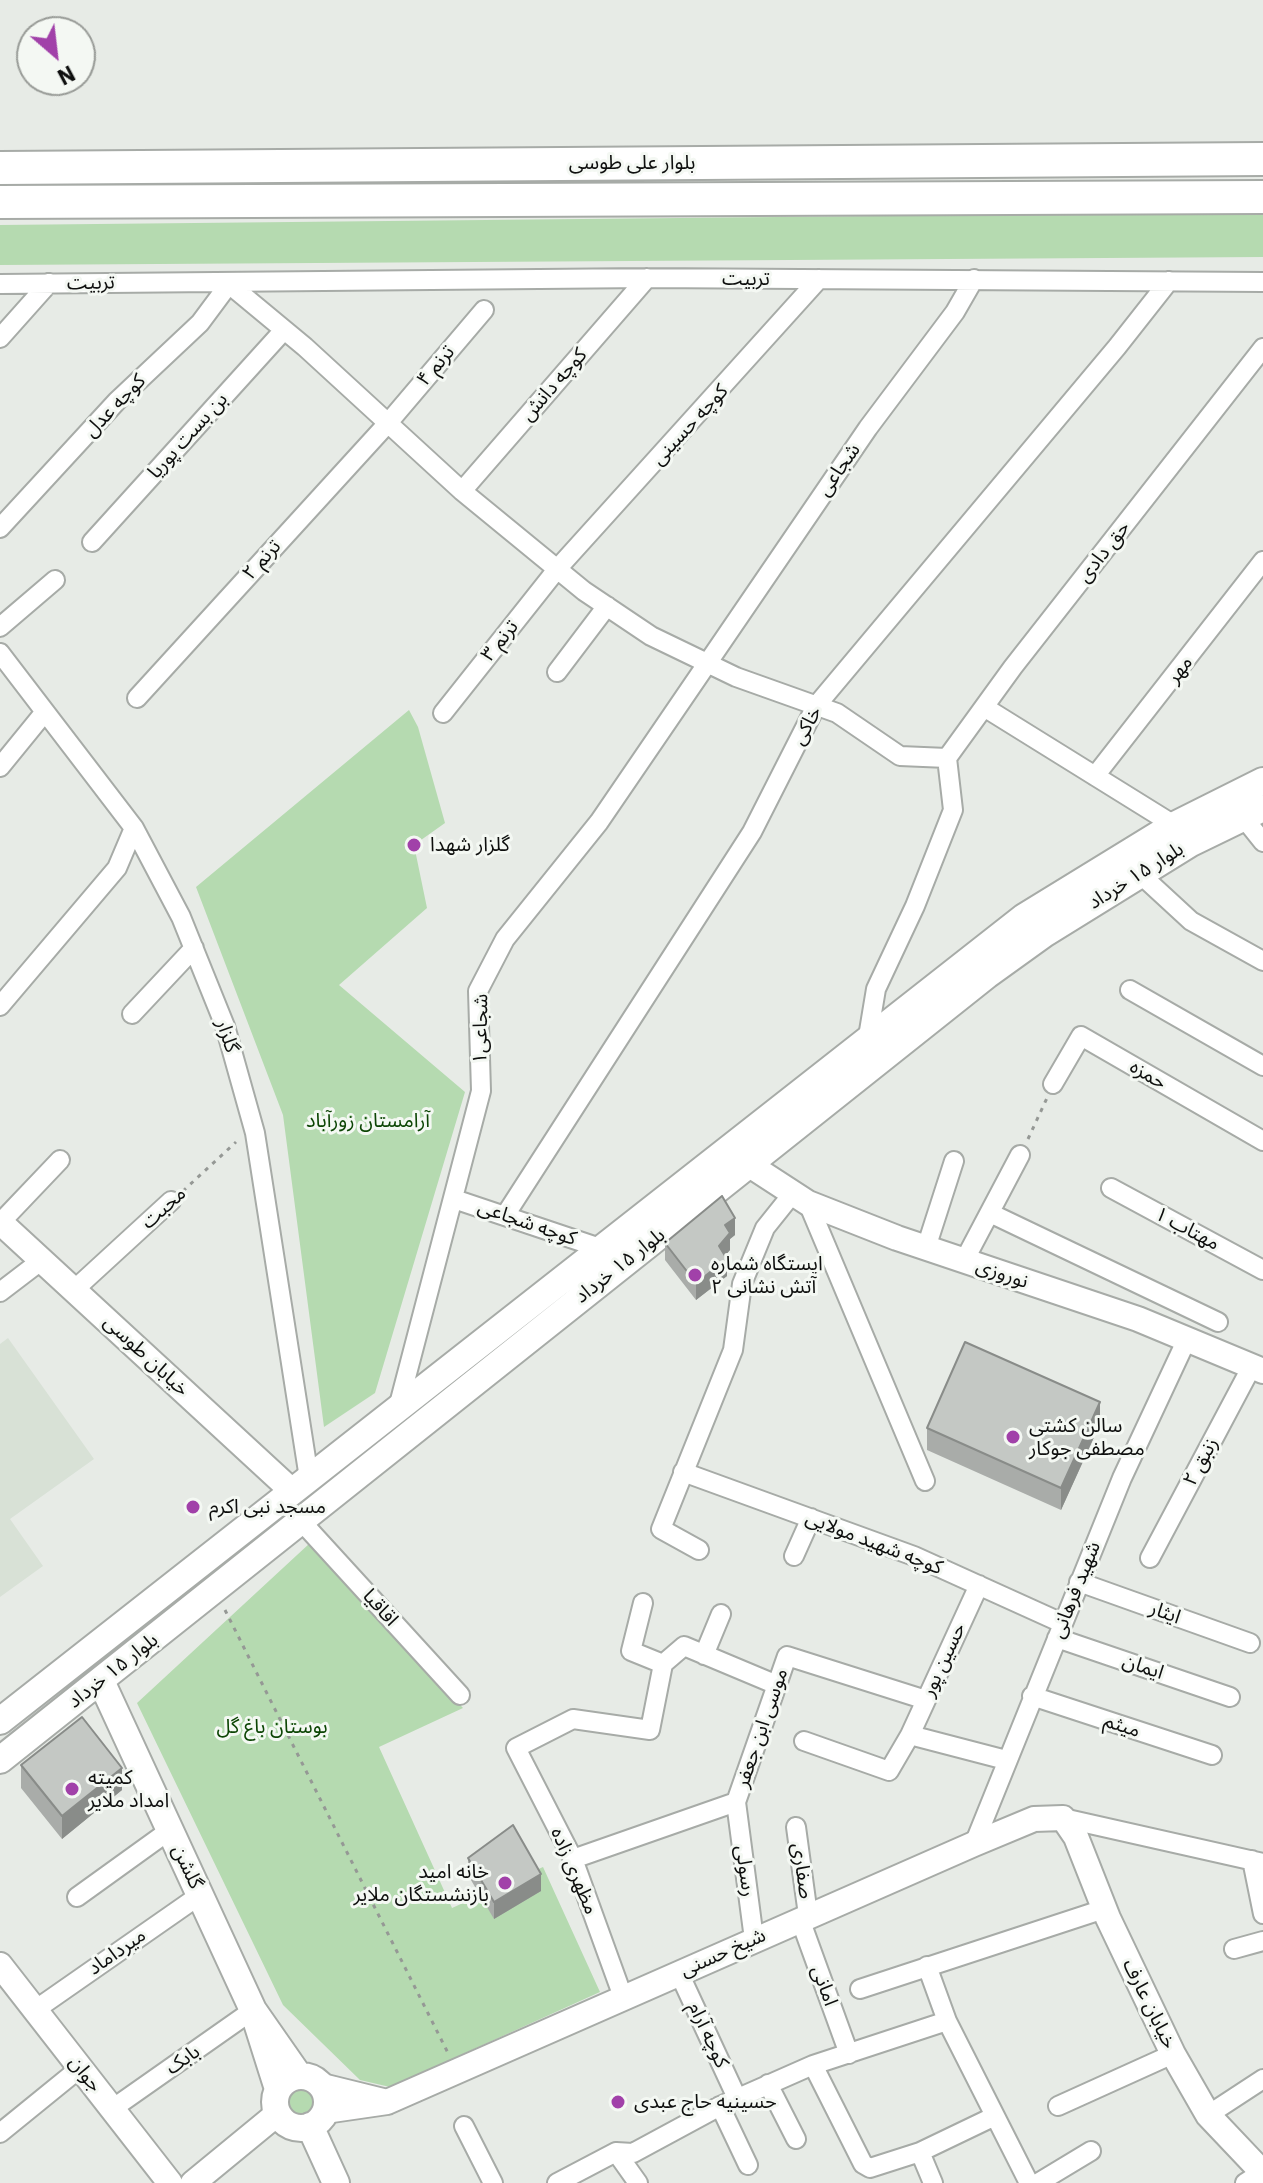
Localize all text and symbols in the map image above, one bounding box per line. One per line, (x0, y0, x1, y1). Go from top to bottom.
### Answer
north arrow (16, 16, 96, 96)
text: N (53, 59, 80, 92)
street label: بلوار علی طوسی (569, 151, 695, 175)
street label: تربیت (722, 267, 770, 291)
street label: تربیت (67, 271, 115, 295)
street label: ترنم ۴ (412, 341, 460, 391)
street label: کوچه دانش (516, 344, 592, 426)
street label: کوچه عدل (79, 369, 151, 443)
street label: کوچه حسینی (647, 380, 733, 470)
street label: بن بست پوریا (143, 388, 233, 484)
street label: شجاعی (812, 439, 866, 501)
street label: حق دادی (1072, 516, 1136, 588)
street label: ترنم ۲ (238, 535, 286, 585)
street label: ترنم ۳ (476, 616, 524, 666)
street label: مهر (1162, 651, 1198, 689)
street label: خاکی (787, 702, 827, 750)
place label: گلزار شهدا (430, 833, 510, 857)
marker: گلزار شهدا (405, 836, 423, 854)
street label: بلوار ۱۵ خرداد (1084, 837, 1188, 915)
street label: شجاعی۱ (468, 994, 494, 1064)
street label: گلزار (210, 1016, 244, 1056)
street label: حمزه (1125, 1055, 1171, 1095)
park label: آرامستان زورآباد (306, 1109, 430, 1133)
street label: محبت (137, 1182, 191, 1234)
street label: کوچه شجاعی (474, 1195, 580, 1251)
street label: مهتاب ۱ (1150, 1202, 1224, 1256)
street label: بلوار ۱۵ خرداد (570, 1223, 670, 1309)
place label: ایستگاه شماره ۲ آتش نشانی (711, 1252, 823, 1299)
street label: نوروزی (973, 1254, 1031, 1294)
marker: ایستگاه شماره ۲ آتش نشانی (686, 1266, 704, 1284)
street label: خیابان طوسی (98, 1310, 194, 1402)
place label: سالن کشتی مصطفی جوکار (1029, 1414, 1145, 1461)
marker: سالن کشتی مصطفی جوکار (1004, 1428, 1022, 1446)
street label: زنبق ۲ (1178, 1434, 1224, 1490)
place label: مسجد نبی اکرم (209, 1495, 326, 1519)
marker: مسجد نبی اکرم (184, 1498, 202, 1516)
street label: کوچه شهید مولایی (802, 1506, 946, 1580)
street label: شهید فرهانی (1046, 1538, 1106, 1642)
street label: اقاقیا (357, 1584, 403, 1632)
street label: ایثار (1146, 1596, 1184, 1630)
street label: حسین پور (917, 1619, 971, 1701)
street label: بلوار ۱۵ خرداد (63, 1628, 163, 1714)
street label: ایمان (1119, 1649, 1167, 1685)
street label: موسی ابن جعفر (730, 1665, 794, 1791)
street label: میثم (1101, 1709, 1143, 1743)
park label: بوستان باغ گل (216, 1715, 328, 1739)
place label: کمیته امداد ملایر (88, 1766, 169, 1813)
marker: کمیته امداد ملایر (63, 1780, 81, 1798)
street label: مظهری زاده (545, 1824, 603, 1918)
street label: گلشن (166, 1841, 208, 1893)
street label: صفاری (786, 1841, 818, 1901)
street label: رسولی (730, 1844, 760, 1898)
place label: خانه امید بازنشستگان ملایر (353, 1860, 489, 1907)
marker: خانه امید بازنشستگان ملایر (496, 1874, 514, 1892)
street label: میرداماد (83, 1923, 151, 1981)
street label: شیخ حسنی (676, 1923, 770, 1983)
street label: خیابان عارف (1117, 1955, 1181, 2053)
street label: امانی (806, 1963, 842, 2009)
street label: کوچه آرام (682, 1998, 734, 2072)
street label: بابک (161, 2040, 205, 2080)
street label: جوان (63, 2051, 107, 2097)
place label: حسینیه حاج عبدی (634, 2090, 777, 2114)
marker: حسینیه حاج عبدی (609, 2093, 627, 2111)

